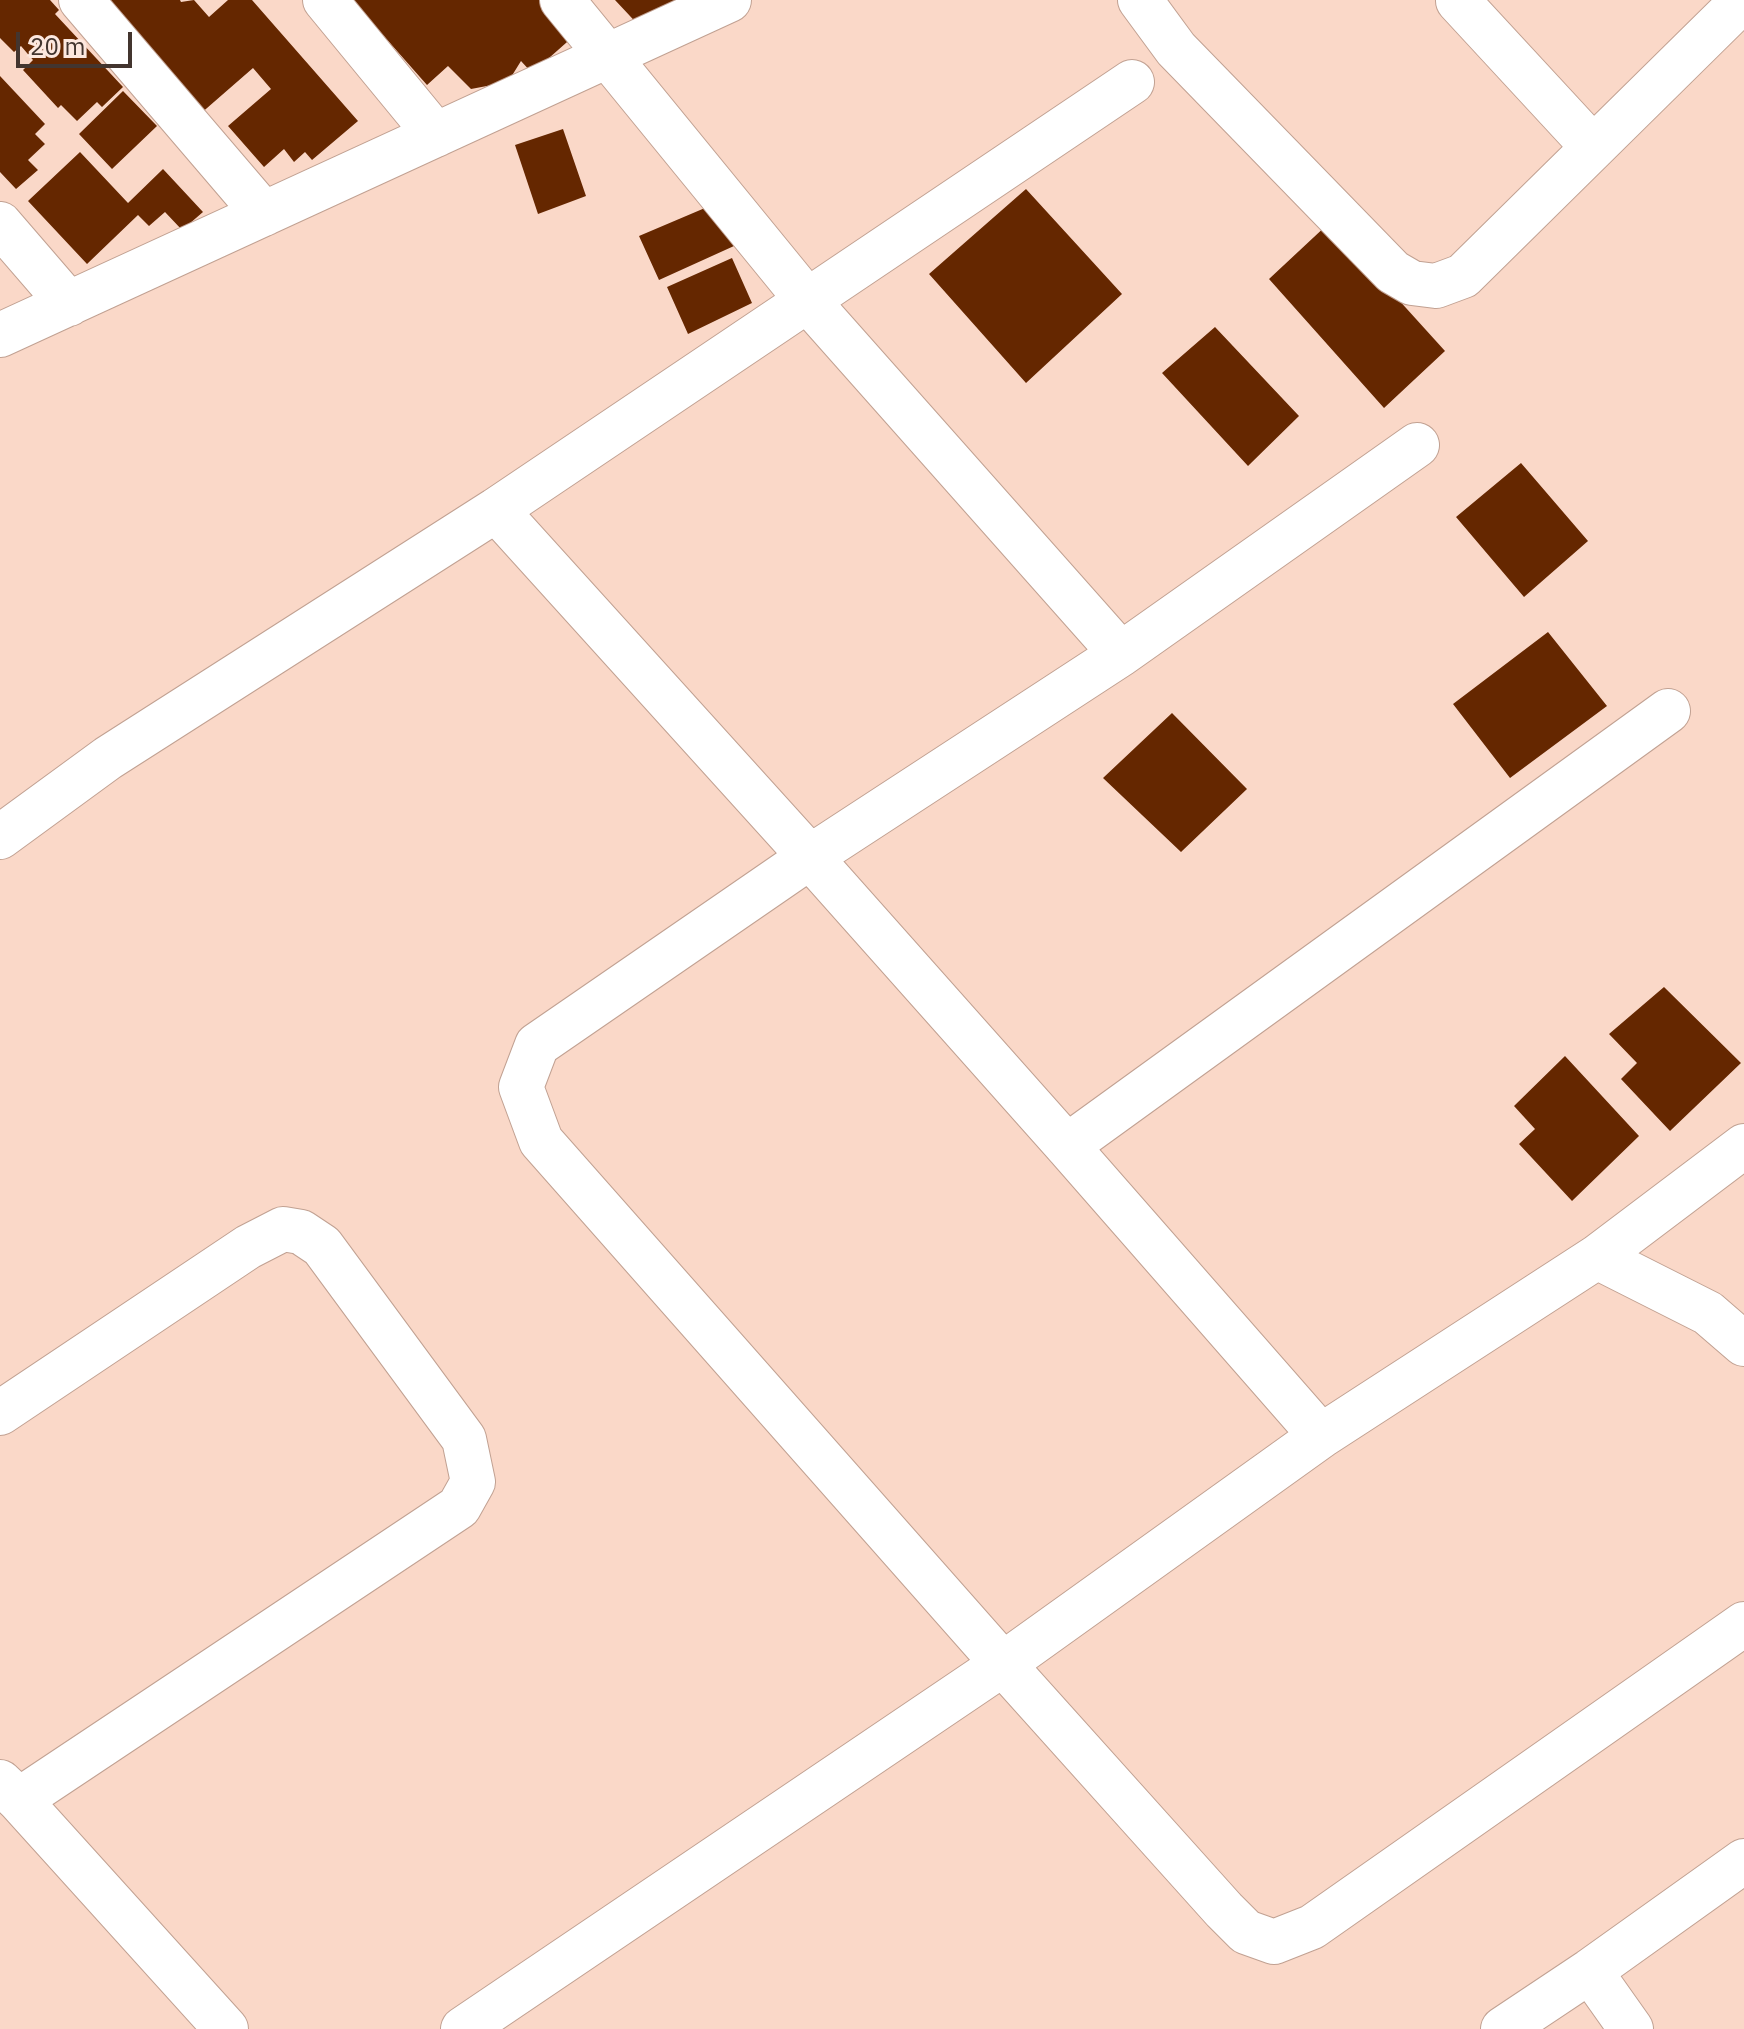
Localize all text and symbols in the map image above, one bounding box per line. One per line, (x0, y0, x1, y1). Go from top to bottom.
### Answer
scale bar (20, 16, 136, 66)
text: 20 m (30, 30, 85, 62)

